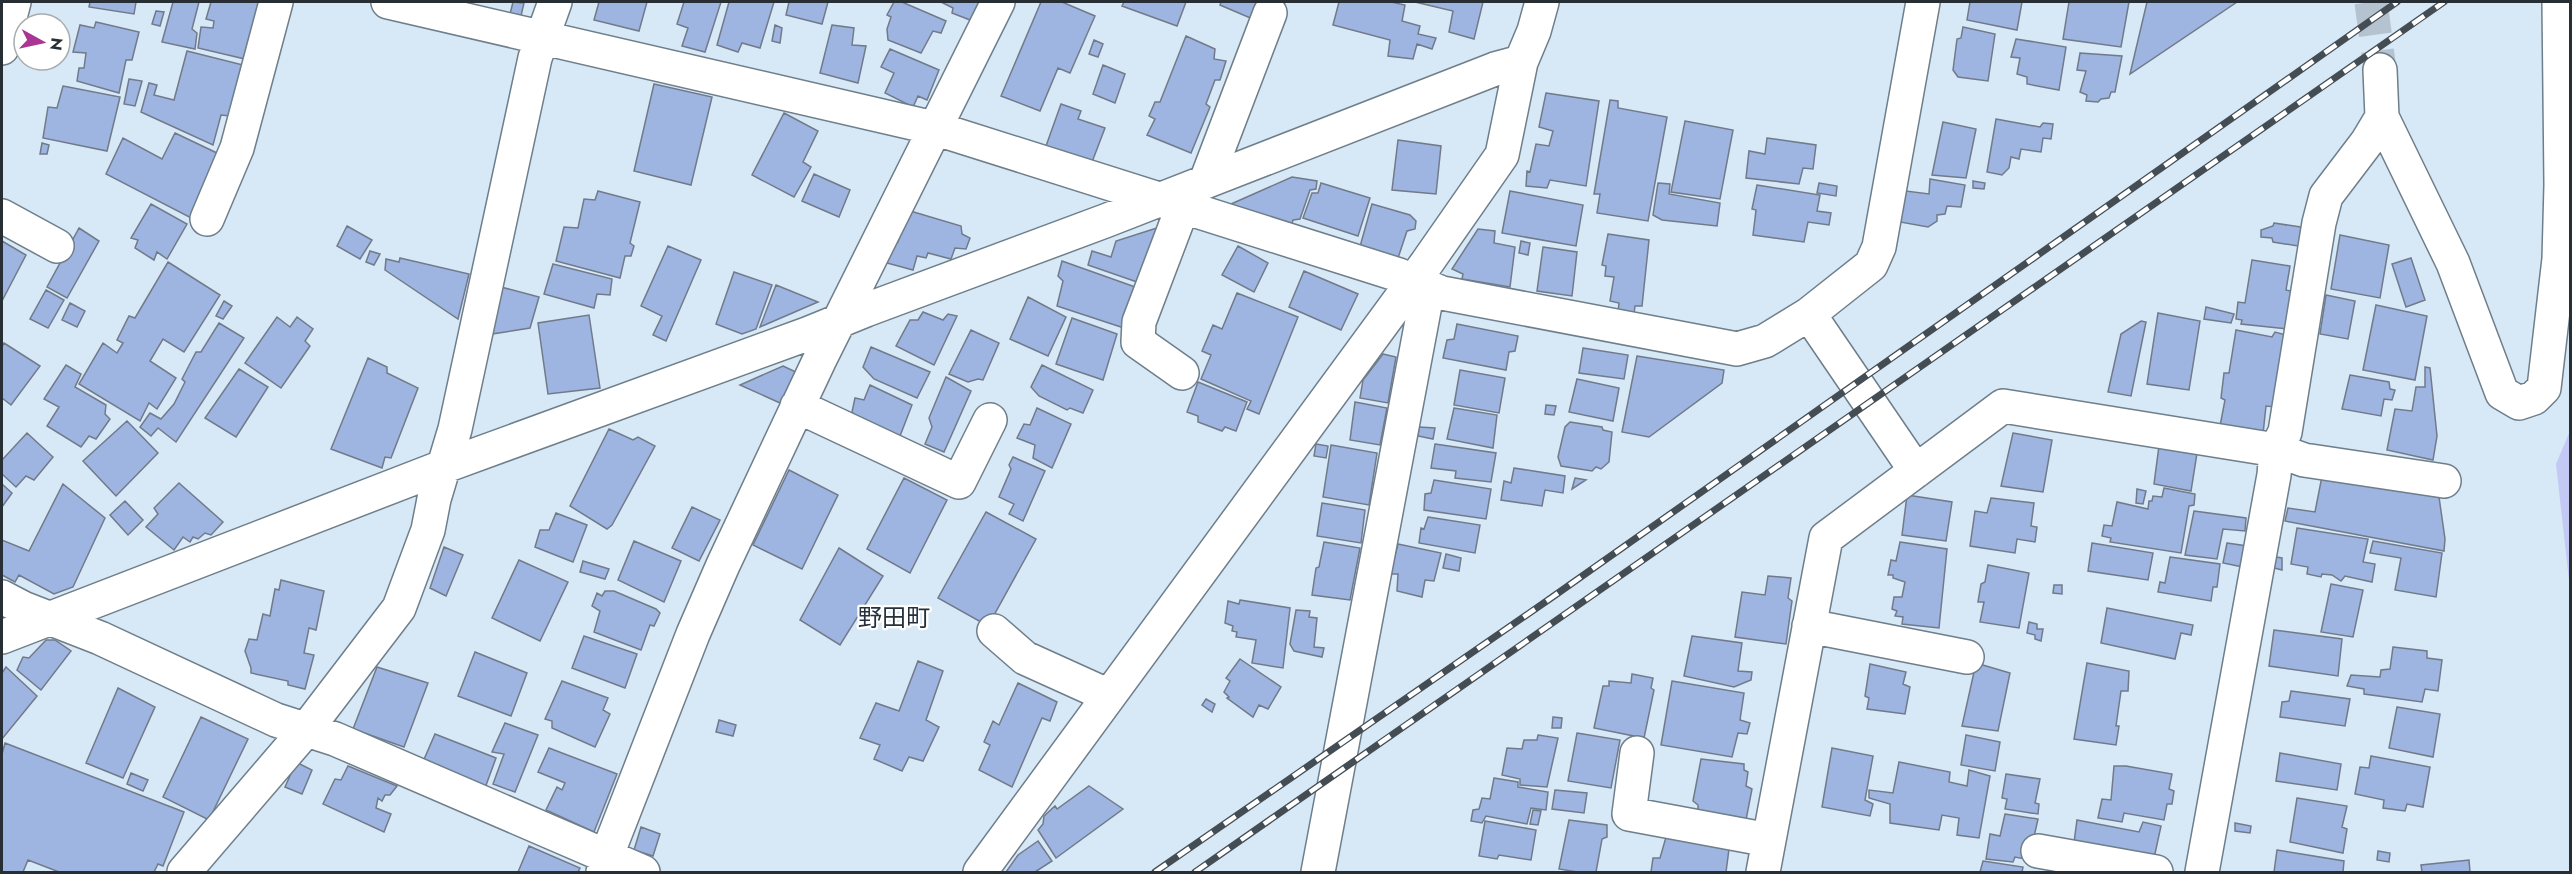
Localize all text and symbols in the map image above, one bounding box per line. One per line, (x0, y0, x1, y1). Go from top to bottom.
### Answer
north arrow (12, 12, 72, 72)
text: N (44, 36, 69, 52)
district label: 野田町 (858, 600, 930, 635)

